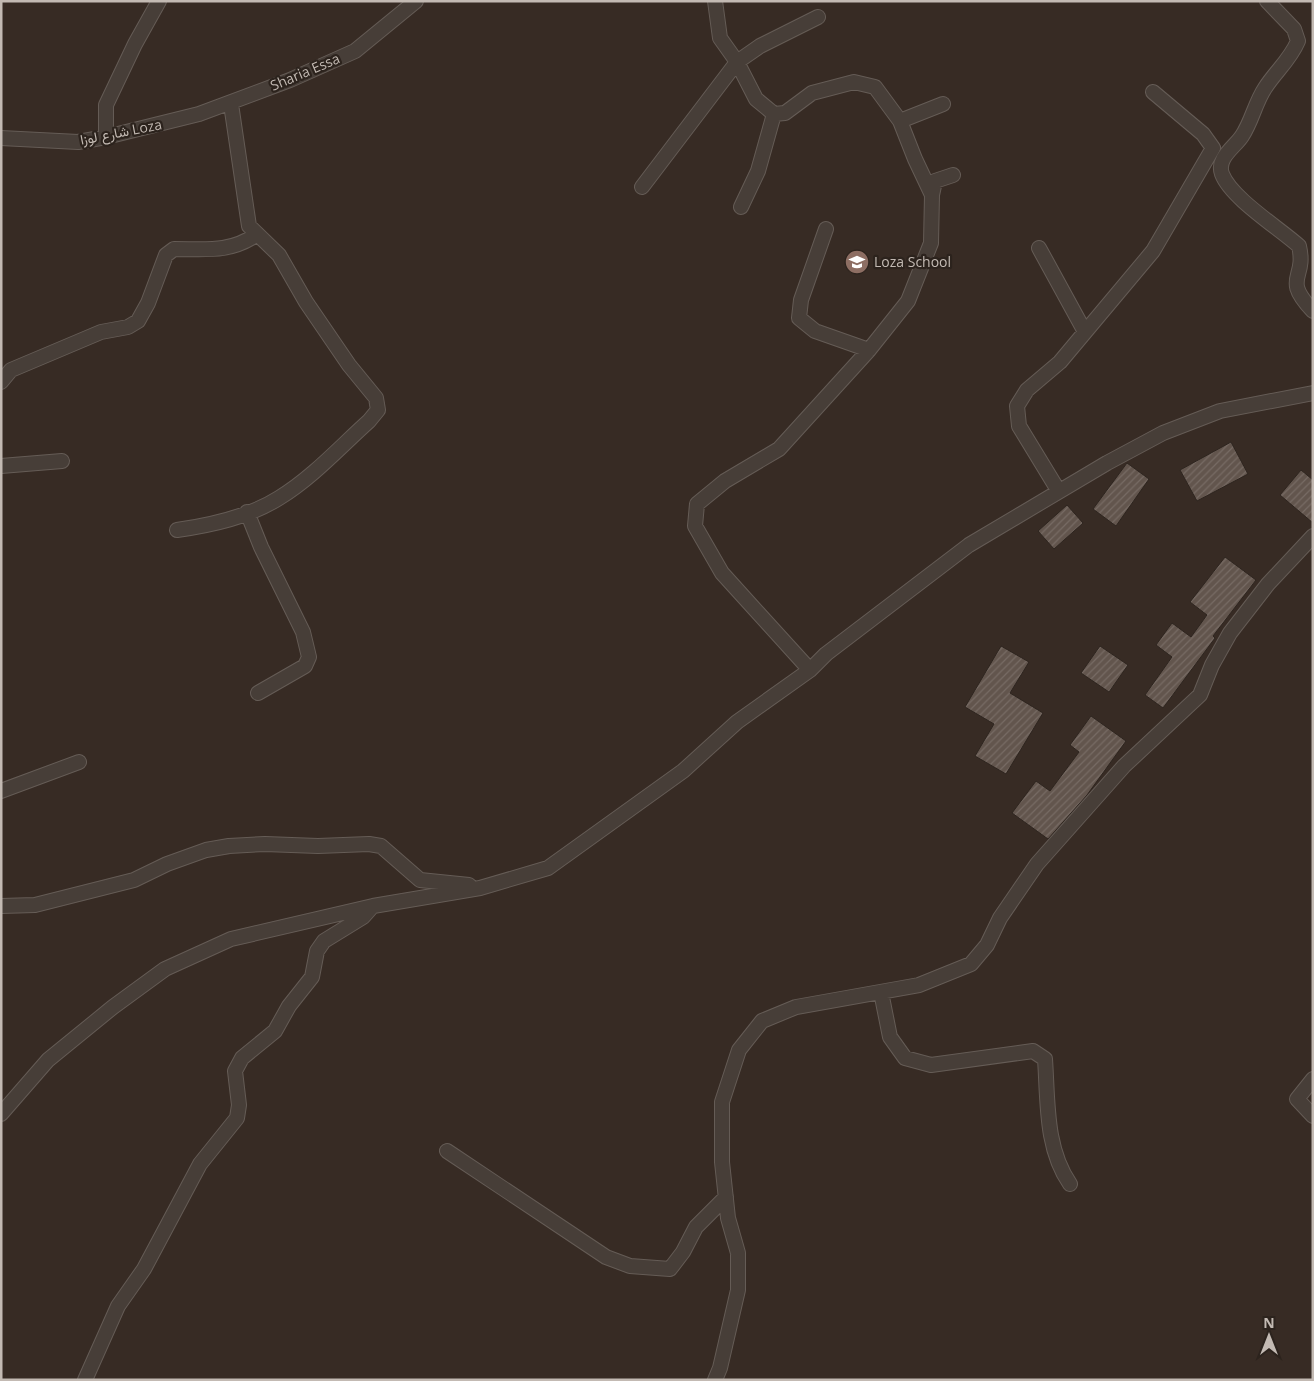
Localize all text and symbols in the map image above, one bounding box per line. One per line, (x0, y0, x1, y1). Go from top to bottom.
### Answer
street label: Sharia Essa (267, 48, 342, 95)
street label: شارع لوزا Loza (78, 114, 164, 151)
school or university icon: Loza School (844, 249, 870, 275)
place label: Loza School (874, 252, 951, 271)
north arrow (1244, 1311, 1294, 1361)
text: N (1263, 1313, 1275, 1332)

